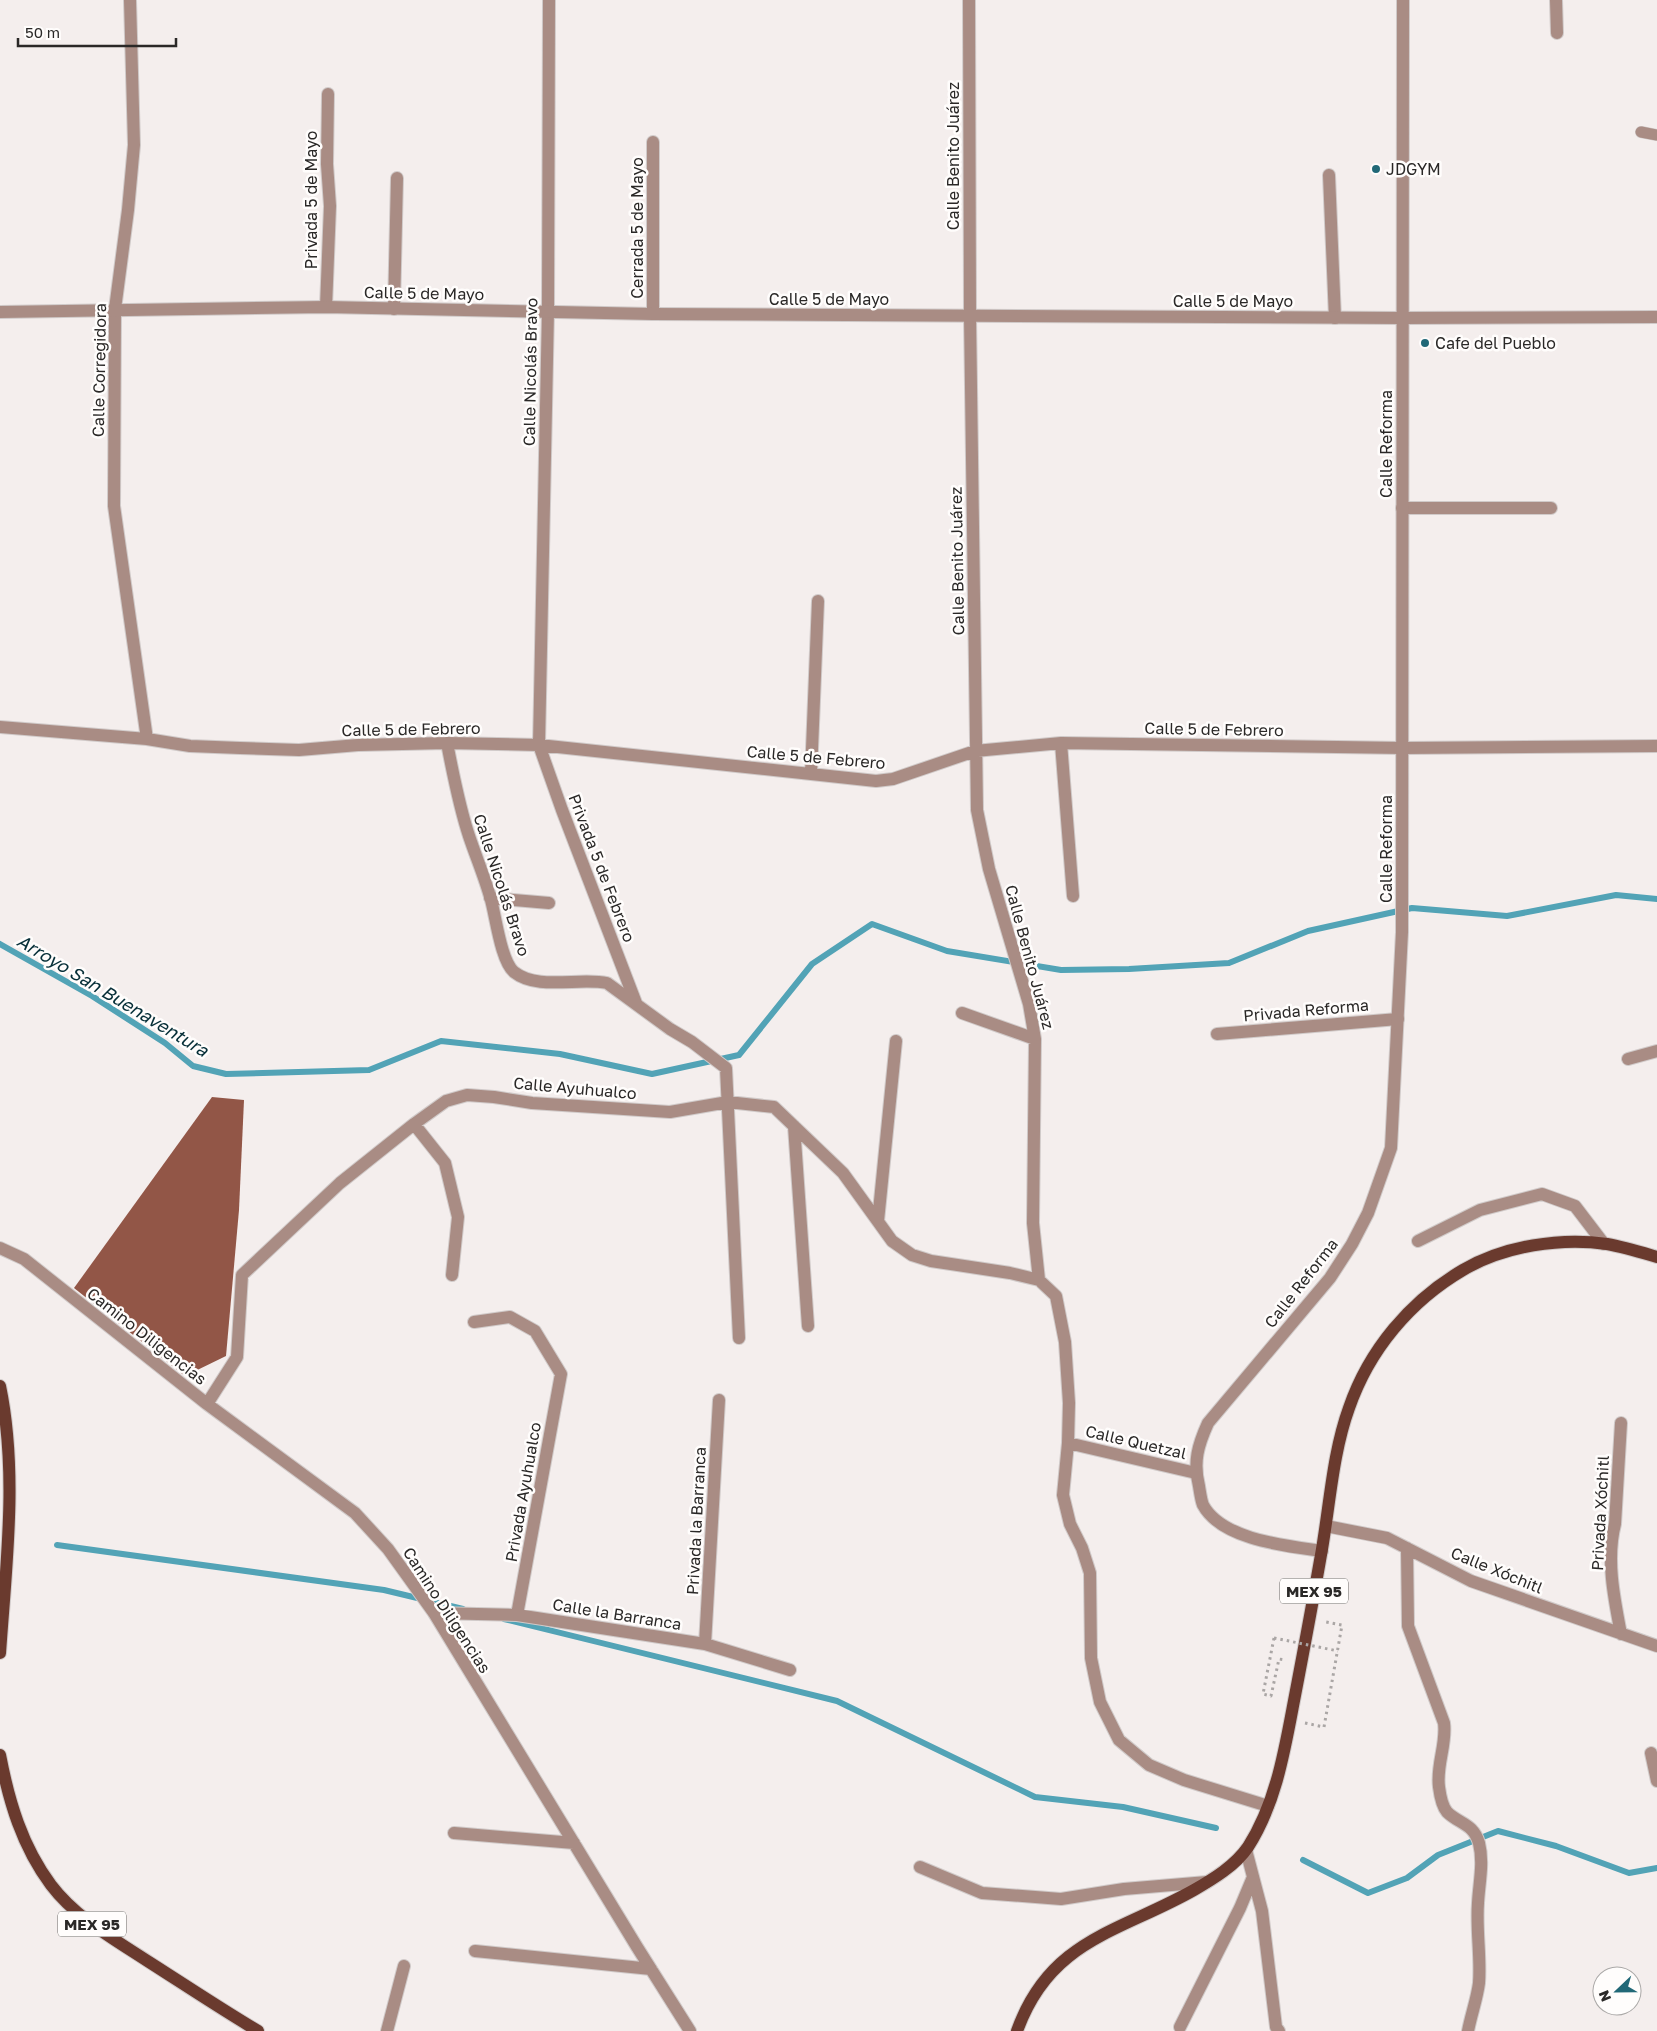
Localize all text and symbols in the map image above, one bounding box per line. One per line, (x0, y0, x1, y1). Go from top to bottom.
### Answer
scale bar (18, 15, 175, 47)
text: 50 m (25, 23, 60, 41)
street label: Calle Benito Juárez (943, 82, 963, 230)
street label: Privada 5 de Mayo (301, 131, 321, 269)
street label: Cerrada 5 de Mayo (627, 157, 647, 299)
place label: JDGYM (1386, 159, 1441, 179)
marker: JDGYM (1370, 163, 1382, 175)
street label: Calle 5 de Mayo (364, 282, 484, 304)
street label: Calle 5 de Mayo (769, 289, 889, 309)
street label: Calle 5 de Mayo (1173, 291, 1293, 311)
street label: Calle Nicolás Bravo (519, 298, 541, 446)
street label: Calle Corregidora (88, 303, 110, 437)
place label: Cafe del Pueblo (1435, 333, 1556, 353)
marker: Cafe del Pueblo (1419, 337, 1431, 349)
street label: Calle Reforma (1376, 390, 1396, 498)
street label: Calle Benito Juárez (946, 487, 968, 635)
street label: Calle 5 de Febrero (341, 718, 481, 740)
street label: Calle 5 de Febrero (1144, 718, 1284, 740)
street label: Calle 5 de Febrero (746, 741, 886, 773)
street label: Privada 5 de Febrero (564, 791, 640, 945)
street label: Calle Reforma (1376, 795, 1396, 903)
street label: Calle Nicolás Bravo (470, 811, 534, 959)
street label: Calle Benito Juárez (1001, 883, 1059, 1031)
water label: Arroyo San Buenaventura (13, 929, 213, 1061)
street label: Privada Reforma (1242, 995, 1370, 1025)
street label: Calle Ayuhualco (513, 1073, 637, 1103)
street label: Calle Reforma (1260, 1234, 1342, 1332)
street label: Camino Diligencias (83, 1283, 211, 1389)
street label: Privada Ayuhualco (501, 1421, 545, 1563)
street label: Calle Quetzal (1084, 1421, 1188, 1463)
street label: Privada la Barranca (682, 1446, 710, 1596)
street label: Privada Xóchitl (1587, 1455, 1613, 1571)
street label: Calle Xóchitl (1448, 1542, 1546, 1598)
street label: Camino Diligencias (399, 1543, 495, 1677)
road number: MEX 95 (1280, 1578, 1348, 1604)
street label: Calle la Barranca (551, 1594, 683, 1634)
road number: MEX 95 (58, 1912, 126, 1936)
north arrow (1592, 1966, 1642, 2016)
text: N (1595, 1988, 1614, 2004)

